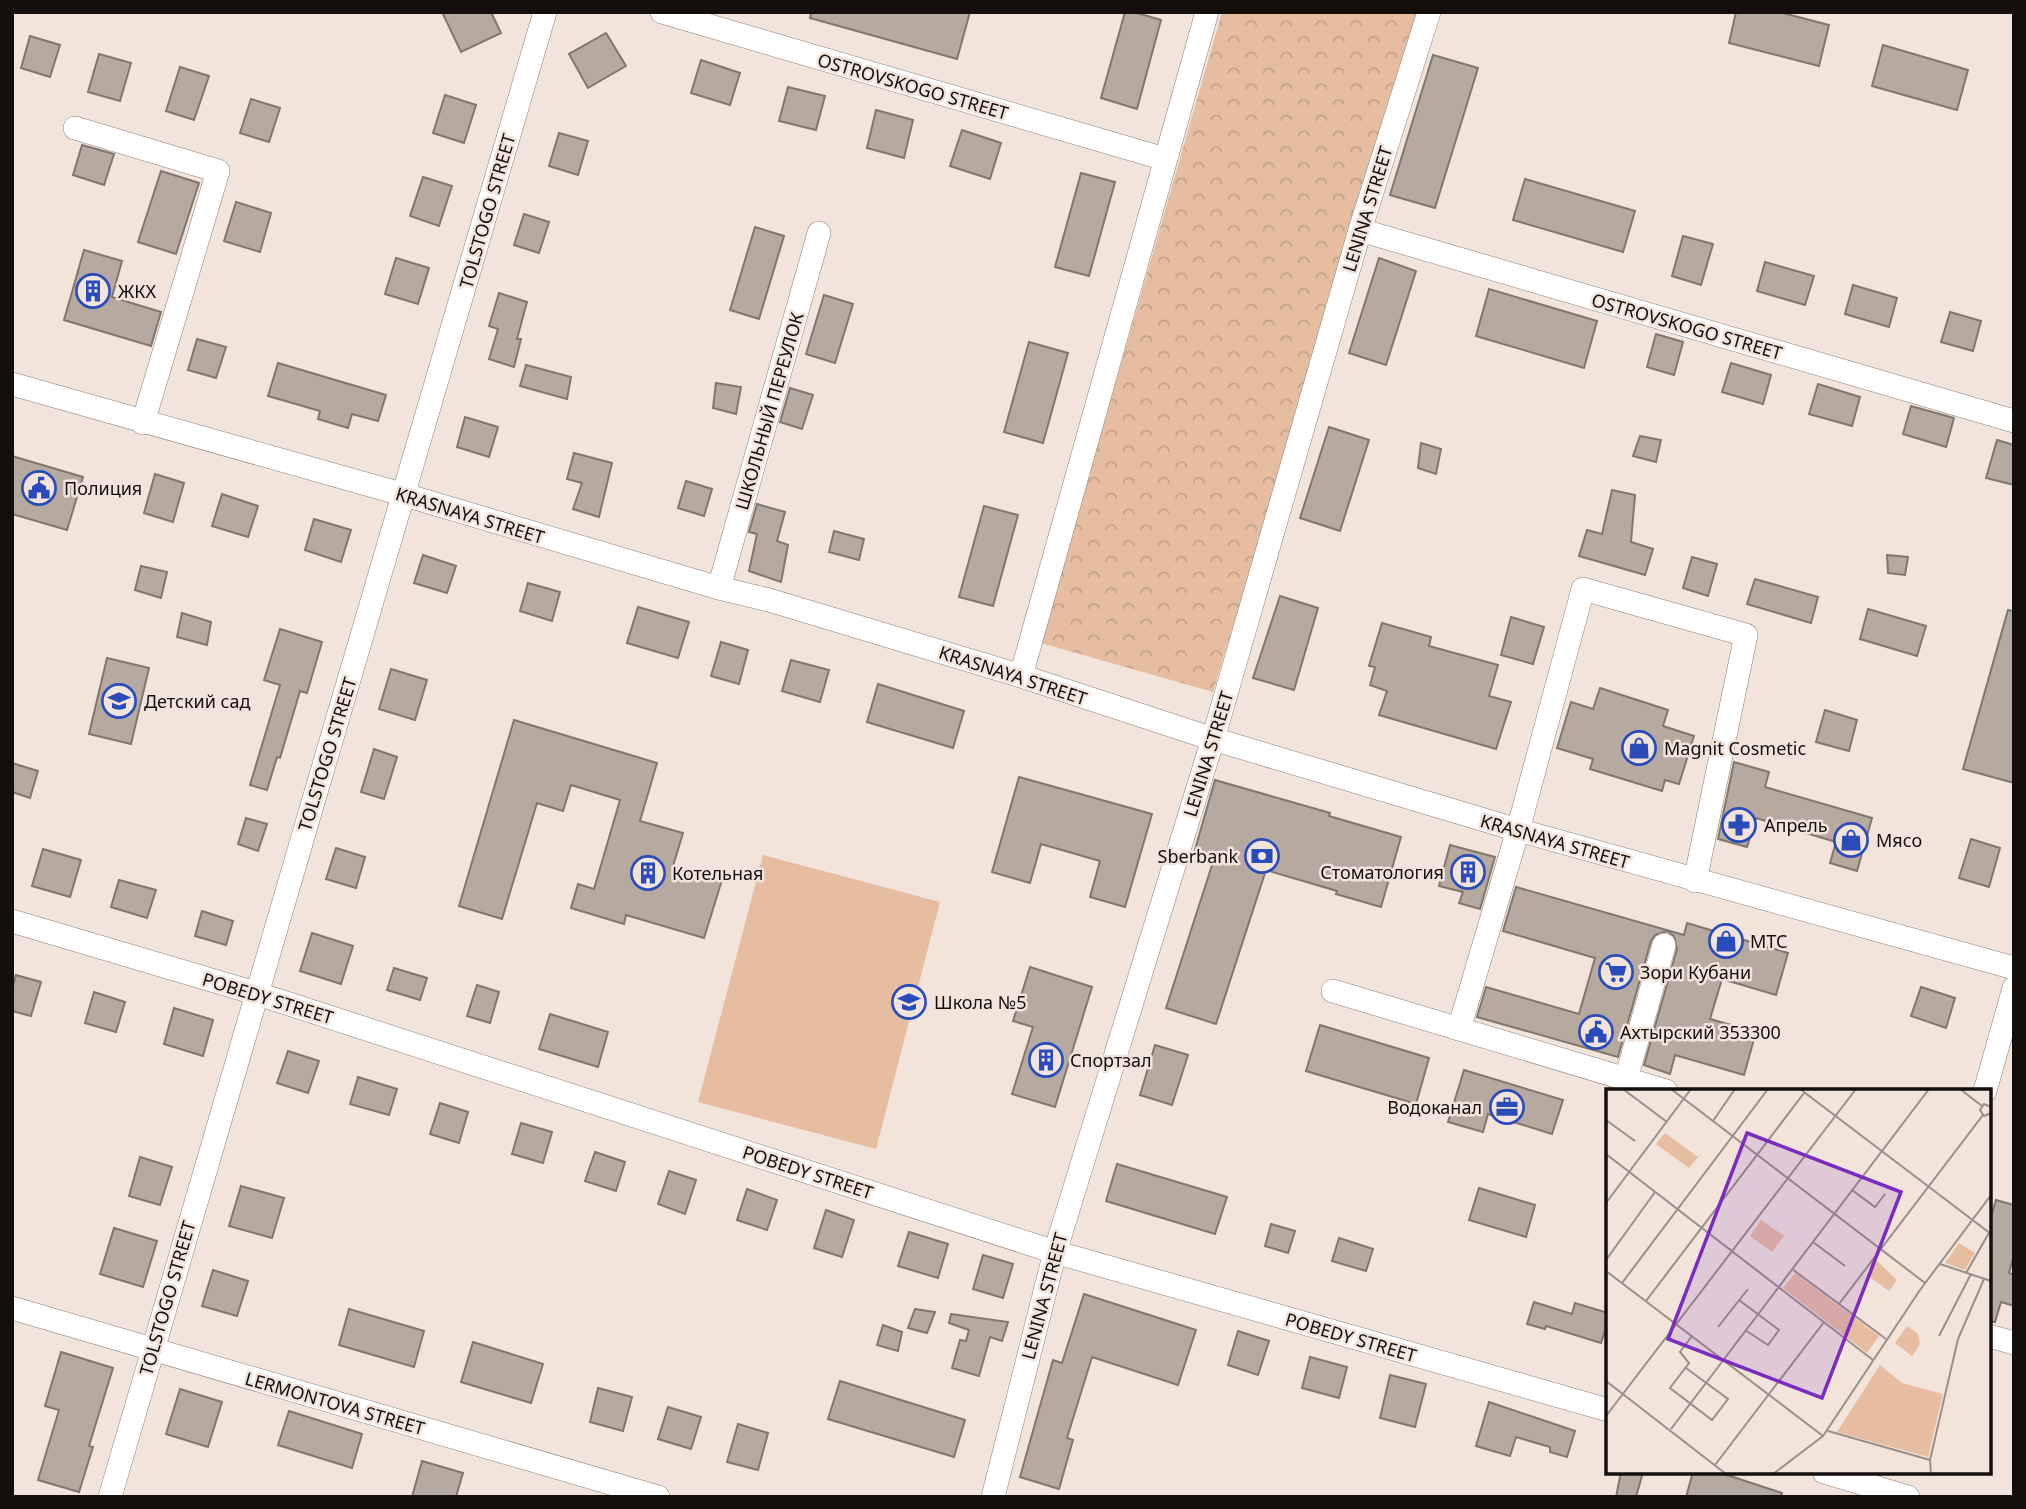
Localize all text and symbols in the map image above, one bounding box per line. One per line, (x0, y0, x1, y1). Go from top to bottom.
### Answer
street label: OSTROVSKOGO STREET (815, 47, 1011, 125)
street label: TOLSTOGO STREET (453, 131, 521, 291)
street label: LENINA STREET (1336, 143, 1398, 275)
building icon: ЖКХ (74, 272, 112, 310)
place label: ЖКХ (118, 279, 157, 303)
street label: OSTROVSKOGO STREET (1589, 287, 1785, 365)
street label: ШКОЛЬНЫЙ ПЕРЕУЛОК (729, 309, 809, 513)
public building icon: Полиция (20, 469, 58, 507)
place label: Полиция (64, 476, 142, 500)
street label: KRASNAYA STREET (393, 481, 547, 549)
street label: KRASNAYA STREET (936, 640, 1090, 710)
street label: TOLSTOGO STREET (292, 674, 362, 834)
school or university icon: Детский сад (100, 682, 138, 720)
street label: LENINA STREET (1177, 688, 1239, 820)
place label: Детский сад (144, 689, 250, 713)
shop icon: Magnit Cosmetic (1620, 729, 1658, 767)
place label: Magnit Cosmetic (1664, 736, 1806, 760)
pharmacy icon: Апрель (1720, 806, 1758, 844)
street label: KRASNAYA STREET (1478, 808, 1632, 874)
place label: Апрель (1764, 813, 1828, 837)
shop icon: Мясо (1832, 821, 1870, 859)
place label: Мясо (1876, 828, 1922, 852)
bank icon: Sberbank (1243, 837, 1281, 875)
place label: Sberbank (1158, 844, 1238, 868)
building icon: Стоматология (1449, 853, 1487, 891)
building icon: Котельная (629, 854, 667, 892)
place label: Стоматология (1320, 860, 1444, 884)
place label: Котельная (672, 861, 763, 885)
shop icon: МТС (1707, 922, 1745, 960)
place label: МТС (1750, 929, 1788, 953)
supermarket icon: Зори Кубани (1597, 953, 1635, 991)
place label: Зори Кубани (1640, 960, 1751, 984)
street label: POBEDY STREET (200, 967, 336, 1029)
school or university icon: Школа №5 (890, 983, 928, 1021)
place label: Школа №5 (934, 990, 1026, 1014)
public building icon: Ахтырский 353300 (1577, 1013, 1615, 1051)
place label: Ахтырский 353300 (1620, 1020, 1781, 1044)
building icon: Спортзал (1027, 1041, 1065, 1079)
place label: Спортзал (1070, 1048, 1152, 1072)
office icon: Водоканал (1488, 1088, 1526, 1126)
inset map (1606, 1089, 1991, 1474)
place label: Водоканал (1387, 1095, 1482, 1119)
street label: POBEDY STREET (740, 1140, 876, 1204)
street label: TOLSTOGO STREET (133, 1218, 201, 1378)
street label: LENINA STREET (1016, 1230, 1072, 1362)
street label: POBEDY STREET (1283, 1307, 1419, 1367)
street label: LERMONTOVA STREET (242, 1366, 428, 1440)

